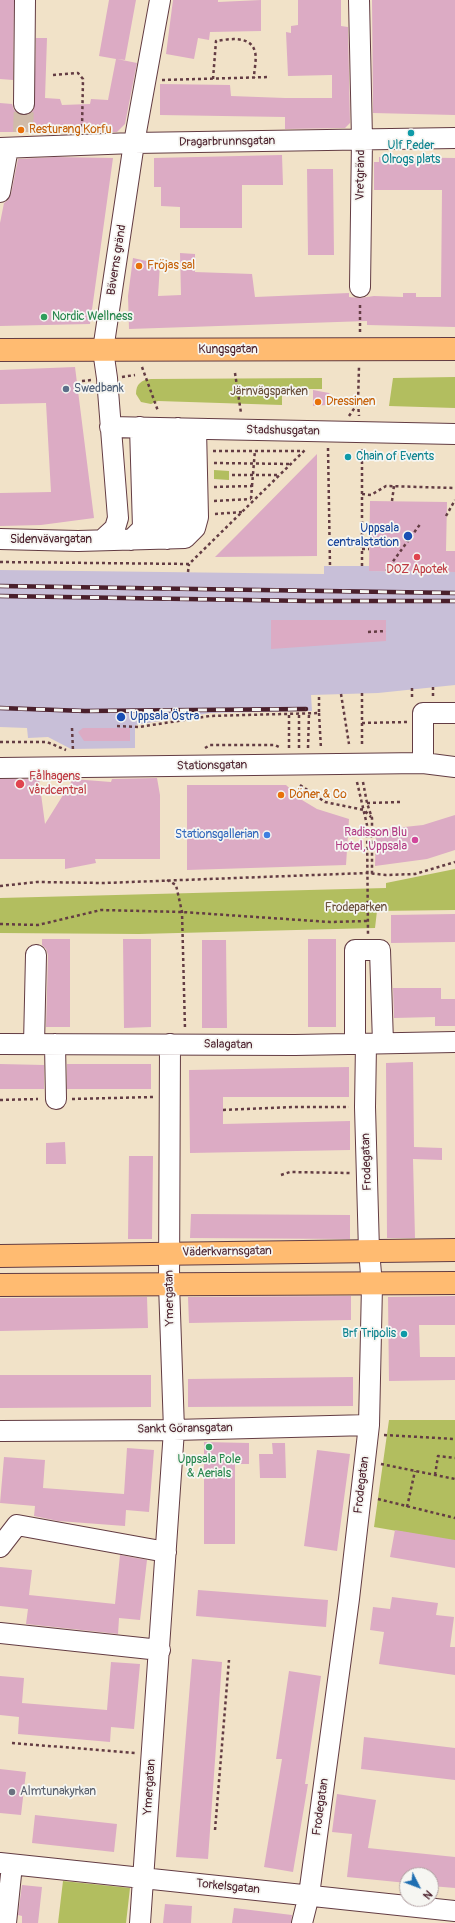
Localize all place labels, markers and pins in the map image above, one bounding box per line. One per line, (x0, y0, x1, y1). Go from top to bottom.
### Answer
place label: Resturang Korfu (29, 123, 111, 137)
marker: Resturang Korfu (16, 125, 26, 135)
marker: Ulf Peder Olrogs plats (406, 128, 416, 138)
place label: Ulf Peder Olrogs plats (382, 139, 440, 167)
place label: Fröjas sal (147, 259, 195, 273)
marker: Fröjas sal (134, 261, 144, 271)
place label: Nordic Wellness (52, 310, 133, 324)
marker: Nordic Wellness (39, 312, 49, 322)
place label: Swedbank (74, 382, 124, 396)
marker: Swedbank (61, 384, 71, 394)
place label: Dressinen (326, 395, 375, 409)
marker: Dressinen (313, 397, 323, 407)
place label: Chain of Events (356, 450, 434, 464)
marker: Chain of Events (343, 452, 353, 462)
place label: Uppsala centralstation (327, 522, 399, 550)
marker: Uppsala centralstation (402, 530, 414, 542)
marker: DOZ Apotek (412, 552, 422, 562)
place label: DOZ Apotek (386, 563, 448, 577)
place label: Uppsala Östra (130, 710, 199, 724)
marker: Uppsala Östra (115, 711, 127, 723)
place label: Fålhagens vårdcentral (29, 770, 87, 798)
marker: Fålhagens vårdcentral (14, 778, 26, 790)
place label: Döner & Co (289, 788, 347, 802)
marker: Döner & Co (276, 790, 286, 800)
place label: Radisson Blu Hotel, Uppsala (335, 826, 407, 854)
place label: Stationsgallerian (175, 828, 259, 842)
marker: Stationsgallerian (262, 830, 272, 840)
marker: Radisson Blu Hotel, Uppsala (410, 835, 420, 845)
place label: Brf Tripolis (342, 1327, 396, 1341)
marker: Brf Tripolis (399, 1329, 409, 1339)
marker: Uppsala Pole & Aerials (204, 1442, 214, 1452)
place label: Uppsala Pole & Aerials (177, 1453, 241, 1481)
place label: Almtunakyrkan (20, 1785, 96, 1799)
marker: Almtunakyrkan (7, 1787, 17, 1797)

